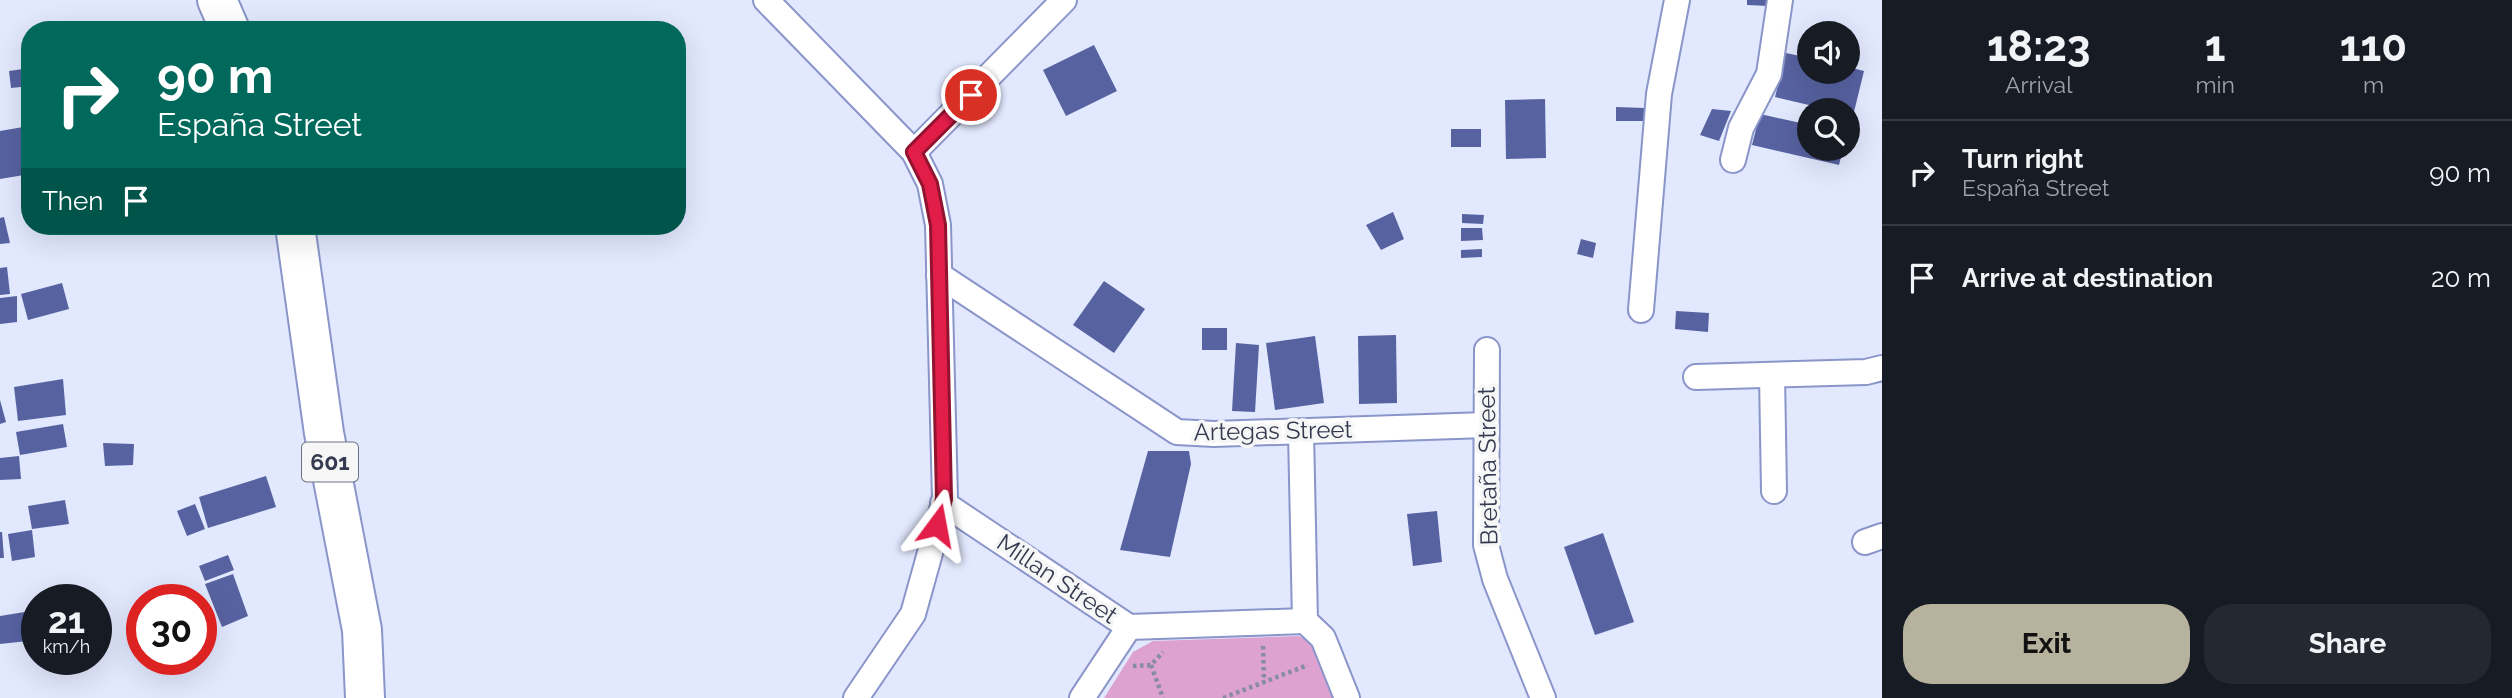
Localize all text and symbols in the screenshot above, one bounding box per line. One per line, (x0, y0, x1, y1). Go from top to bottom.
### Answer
map controls (1797, 21, 1860, 161)
button: sound (1797, 21, 1860, 84)
text: 18:23 (1987, 22, 2091, 71)
text: 1 (2205, 22, 2226, 71)
text: 110 (2340, 22, 2407, 71)
text: 90 m (157, 47, 273, 104)
icon: right (42, 49, 133, 140)
pin (941, 65, 1001, 125)
text: Arrival (2005, 71, 2072, 98)
text: min (2195, 71, 2235, 98)
text: m (2363, 71, 2384, 98)
icon: arrive (952, 76, 990, 114)
button: search (1797, 98, 1860, 161)
text: España Street (157, 106, 362, 143)
text: Turn right (1962, 144, 2083, 174)
icon: right (1903, 154, 1941, 192)
text: 90 m (2429, 158, 2491, 188)
text: España Street (1962, 174, 2109, 201)
icon: arrive (117, 182, 155, 220)
text: Then (42, 186, 103, 216)
icon: arrive (1903, 259, 1941, 297)
text: Arrive at destination (1962, 263, 2213, 293)
text: 20 m (2431, 263, 2491, 293)
street label: Bretaña Street (1472, 386, 1503, 546)
street label: Artegas Street (1193, 415, 1353, 446)
road number: 601 (302, 442, 358, 482)
position arrow (900, 488, 974, 562)
street label: Millan Street (992, 528, 1123, 629)
speed limit sign: 30 (126, 584, 217, 675)
text: 21 (48, 600, 85, 641)
button: Exit (1903, 604, 2190, 684)
button: Share (2204, 604, 2491, 684)
text: km/h (43, 636, 90, 657)

